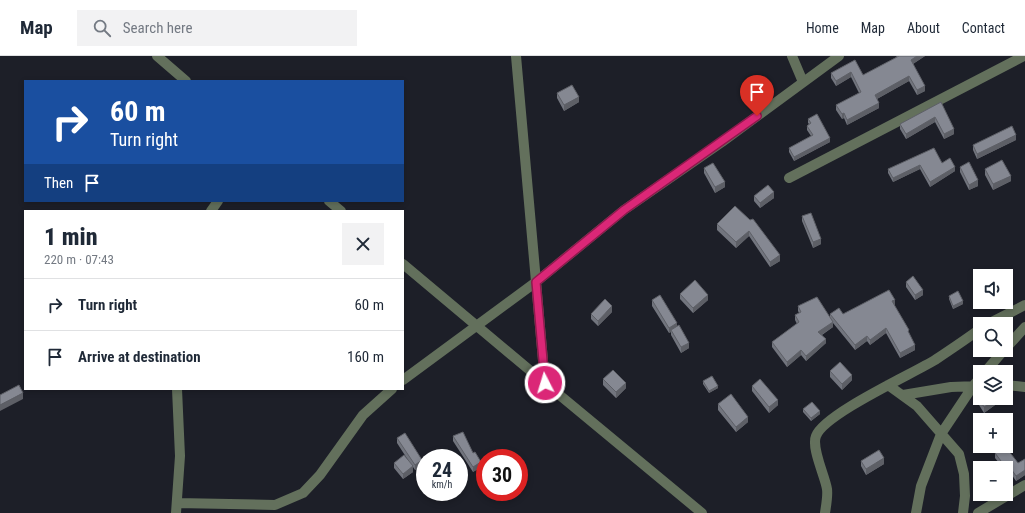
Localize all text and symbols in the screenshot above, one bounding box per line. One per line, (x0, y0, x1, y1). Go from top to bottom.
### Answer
search box (77, 10, 357, 46)
text: Map (20, 16, 53, 39)
icon: search (91, 17, 113, 39)
text: Search here (123, 19, 193, 37)
text: Home (806, 20, 839, 36)
text: Map (861, 20, 885, 36)
text: About (907, 20, 940, 36)
text: Contact (962, 20, 1005, 36)
pin (740, 75, 774, 116)
icon: arrive (746, 81, 768, 103)
text: 60 m (110, 95, 166, 128)
icon: right (44, 96, 96, 148)
text: Turn right (110, 129, 178, 150)
icon: arrive (81, 172, 103, 194)
text: Then (44, 174, 73, 192)
text: 1 min (44, 223, 98, 251)
button: close (342, 223, 384, 265)
text: 220 m · 07:43 (44, 252, 114, 267)
map controls (973, 269, 1013, 501)
button: sound (973, 269, 1013, 309)
icon: right (44, 294, 66, 316)
text: Turn right (78, 296, 137, 314)
text: 60 m (354, 296, 384, 314)
button: search (973, 317, 1013, 357)
icon: arrive (44, 346, 66, 368)
text: Arrive at destination (78, 348, 201, 366)
text: 160 m (347, 348, 384, 366)
position arrow (524, 362, 566, 404)
button: layers (973, 365, 1013, 405)
button: + (973, 413, 1013, 453)
speed limit sign: 30 (476, 449, 528, 501)
text: 24 (432, 458, 452, 482)
button: − (973, 461, 1013, 501)
text: km/h (432, 479, 452, 490)

